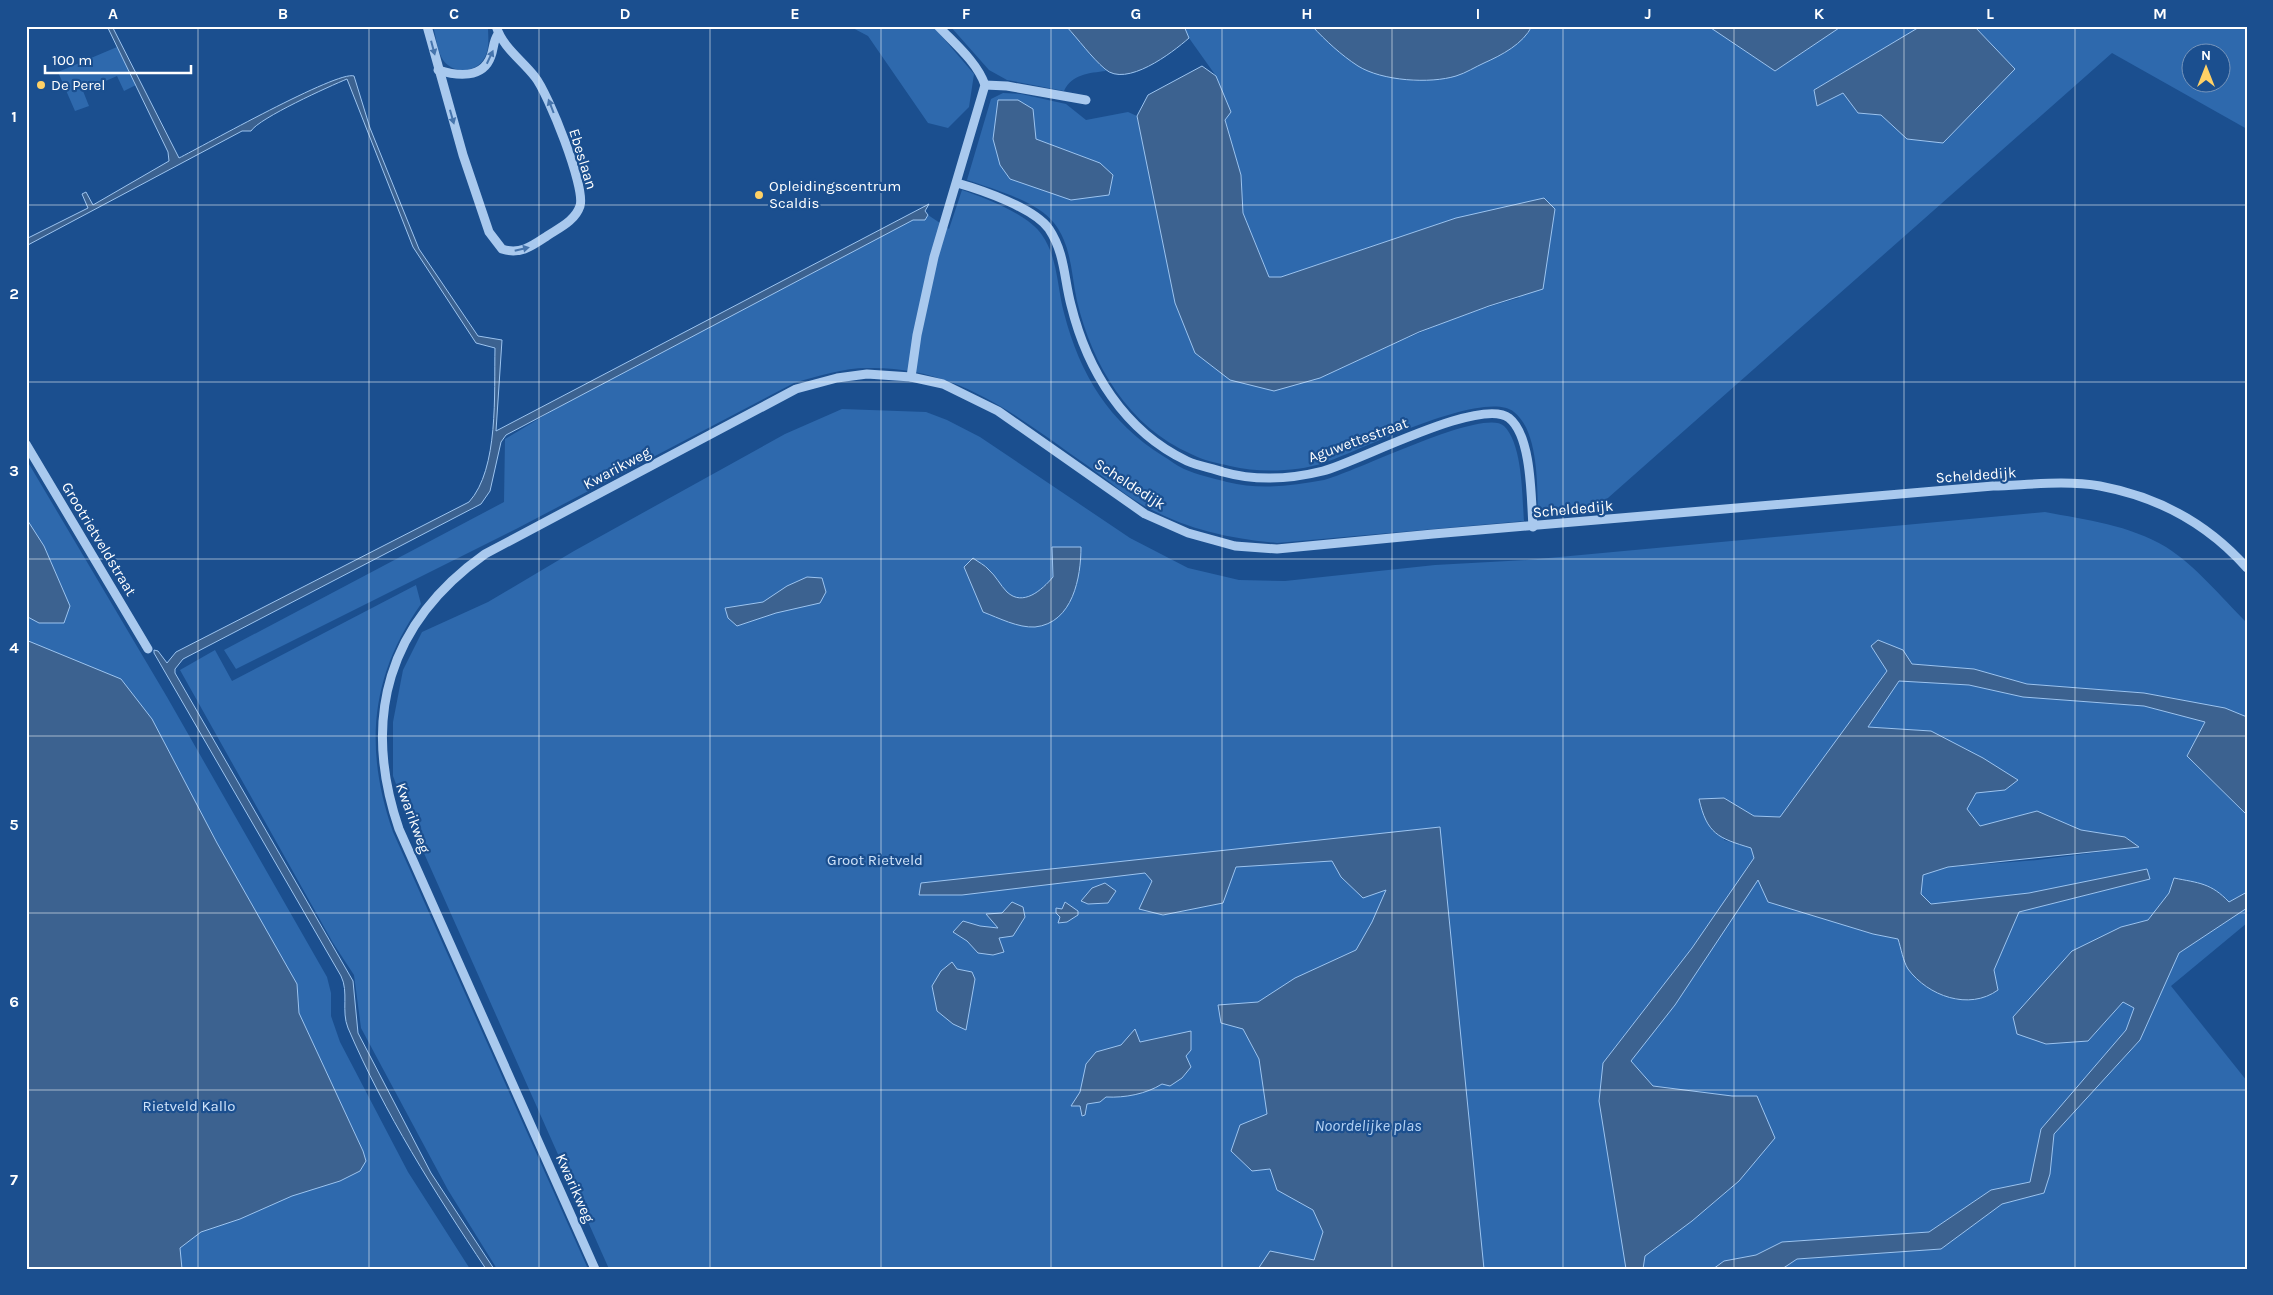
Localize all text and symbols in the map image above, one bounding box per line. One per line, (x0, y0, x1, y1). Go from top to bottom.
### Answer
text: A (108, 4, 118, 23)
text: B (278, 4, 288, 23)
text: C (449, 4, 459, 23)
text: D (620, 4, 631, 23)
text: E (790, 4, 800, 23)
text: F (962, 4, 971, 23)
text: G (1131, 4, 1141, 23)
text: H (1301, 4, 1313, 23)
text: I (1476, 4, 1480, 23)
text: J (1644, 4, 1652, 23)
text: K (1814, 4, 1825, 23)
text: L (1986, 4, 1994, 23)
text: M (2153, 4, 2167, 23)
one-way arrow (429, 41, 437, 56)
scale bar (45, 42, 191, 74)
north arrow (2180, 42, 2230, 92)
text: N (2201, 47, 2211, 64)
one-way arrow (485, 49, 494, 64)
text: 100 m (52, 51, 92, 69)
place label: De Perel (51, 76, 106, 94)
marker: De Perel (35, 79, 47, 91)
one-way arrow (547, 98, 555, 113)
text: 1 (11, 107, 17, 126)
one-way arrow (448, 110, 456, 125)
street label: Ebeslaan (565, 126, 601, 192)
place label: Opleidingscentrum Scaldis (769, 177, 901, 212)
marker: Opleidingscentrum Scaldis (753, 189, 765, 201)
one-way arrow (514, 245, 529, 253)
text: 2 (9, 284, 19, 303)
street label: Aguwettestraat (1306, 413, 1411, 466)
street label: Kwarikweg (580, 443, 654, 493)
street label: Scheldedijk (1091, 454, 1169, 514)
text: 3 (9, 461, 19, 480)
street label: Scheldedijk (1935, 463, 2017, 487)
street label: Grootrietveldstraat (58, 479, 140, 600)
street label: Scheldedijk (1532, 497, 1614, 521)
text: 4 (9, 638, 19, 657)
street label: Kwarikweg (392, 780, 434, 856)
text: 5 (9, 815, 19, 834)
park label: Groot Rietveld (827, 851, 923, 869)
text: 6 (9, 992, 19, 1011)
park label: Rietveld Kallo (143, 1097, 235, 1115)
water label: Noordelijke plas (1314, 1116, 1422, 1135)
street label: Kwarikweg (552, 1151, 598, 1226)
text: 7 (10, 1170, 18, 1189)

